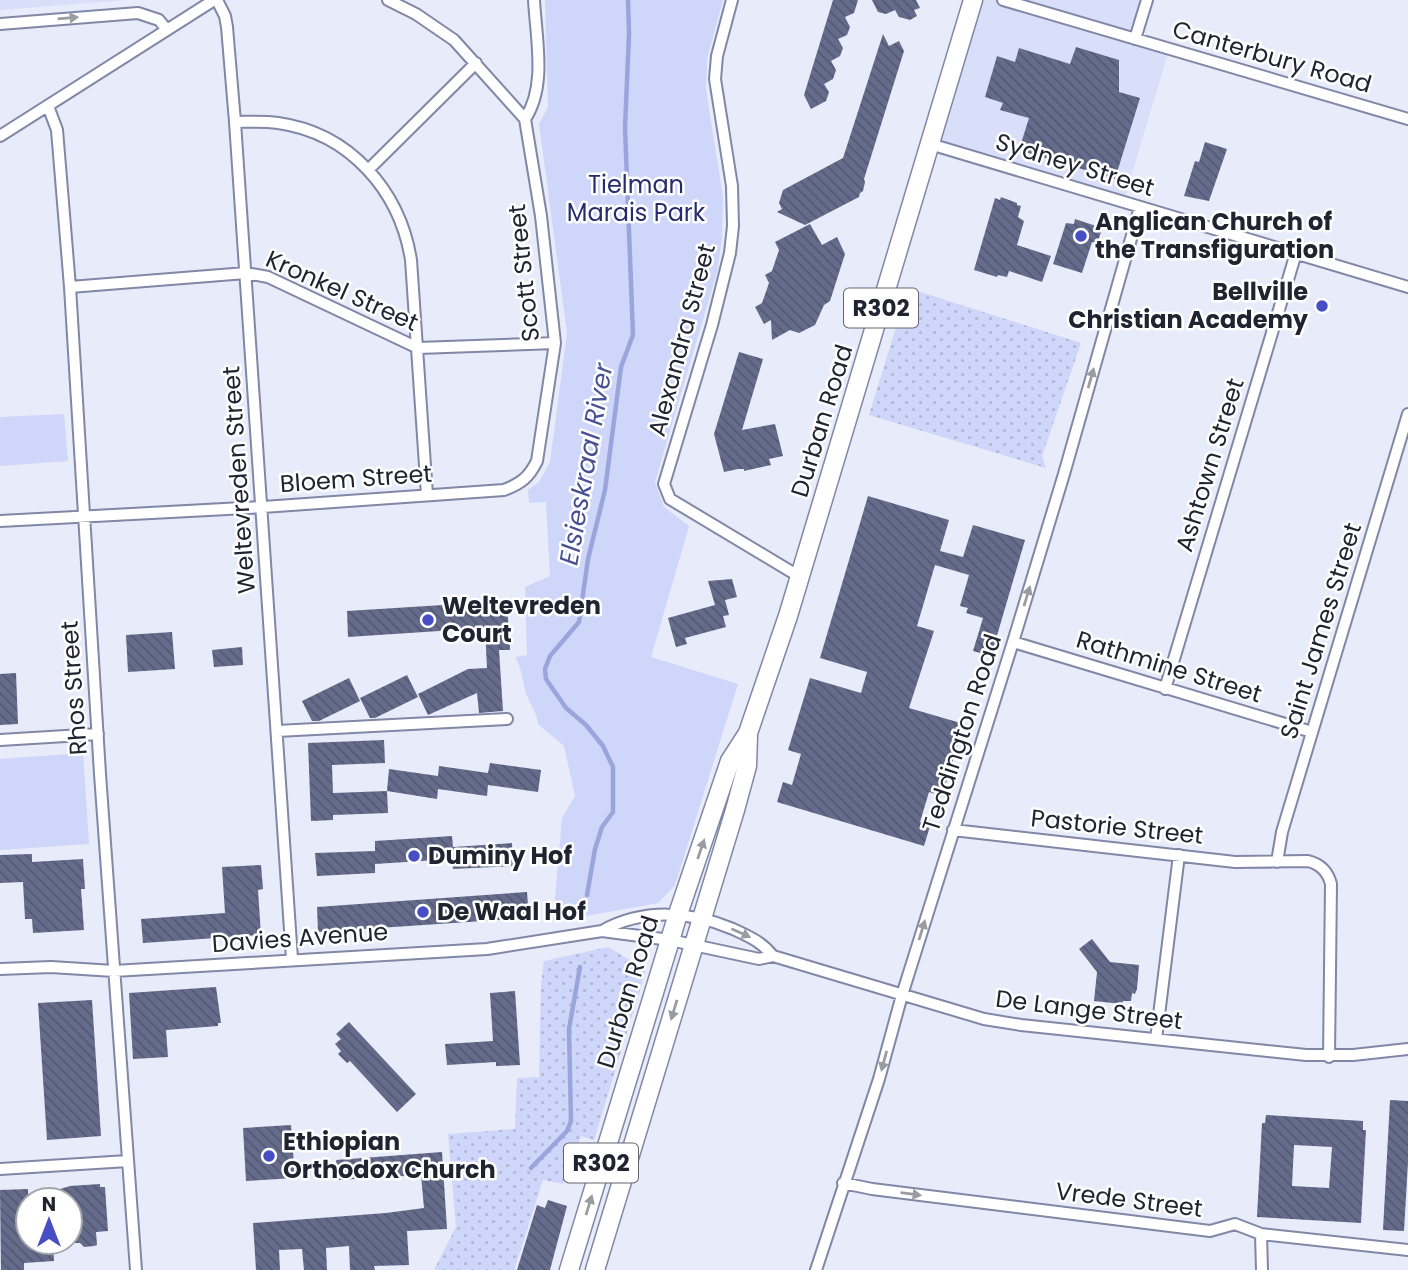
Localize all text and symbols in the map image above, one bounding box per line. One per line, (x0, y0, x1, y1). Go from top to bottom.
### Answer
street label: Canterbury Road (1169, 12, 1375, 101)
one-way arrow (57, 13, 79, 24)
street label: Sydney Street (992, 125, 1159, 204)
park label: Tielman Marais Park (567, 168, 706, 229)
street label: Scott Street (500, 203, 547, 343)
place label: Anglican Church of the Transfiguration (1095, 205, 1334, 266)
marker: Anglican Church of the Transfiguration (1073, 228, 1089, 244)
street label: Alexandra Street (640, 240, 723, 440)
street label: Kronkel Street (261, 242, 424, 339)
place label: Bellville Christian Academy (1068, 275, 1309, 336)
road number: R302 (844, 288, 918, 328)
marker: Bellville Christian Academy (1314, 298, 1330, 314)
street label: Durban Road (783, 341, 860, 501)
water label: Elsieskraal River (551, 359, 622, 568)
street label: Weltevreden Street (214, 365, 263, 595)
one-way arrow (1086, 367, 1097, 389)
street label: Ashtown Street (1167, 374, 1252, 556)
street label: Bloem Street (279, 457, 433, 500)
street label: Saint James Street (1272, 519, 1369, 743)
one-way arrow (1022, 585, 1033, 606)
place label: Weltevreden Court (442, 589, 601, 650)
marker: Weltevreden Court (420, 612, 436, 628)
street label: Rhos Street (52, 620, 95, 756)
street label: Rathmine Street (1072, 623, 1266, 710)
street label: Teddington Road (914, 630, 1009, 836)
street label: Pastorie Street (1029, 801, 1205, 852)
place label: Duminy Hof (428, 839, 572, 872)
one-way arrow (696, 839, 706, 860)
marker: Duminy Hof (406, 848, 422, 864)
place label: De Waal Hof (437, 895, 586, 928)
marker: De Waal Hof (415, 904, 431, 920)
street label: Durban Road (589, 912, 666, 1072)
street label: Davies Avenue (211, 915, 389, 960)
one-way arrow (917, 919, 928, 940)
one-way arrow (731, 927, 751, 939)
street label: De Lange Street (994, 982, 1184, 1037)
one-way arrow (669, 999, 679, 1020)
one-way arrow (878, 1050, 889, 1072)
place label: Ethiopian Orthodox Church (283, 1125, 496, 1186)
road number: R302 (564, 1144, 638, 1182)
marker: Ethiopian Orthodox Church (261, 1148, 277, 1164)
street label: Vrede Street (1054, 1174, 1204, 1225)
north arrow (14, 1186, 84, 1256)
one-way arrow (900, 1189, 922, 1200)
text: N (42, 1191, 56, 1218)
one-way arrow (584, 1194, 594, 1215)

